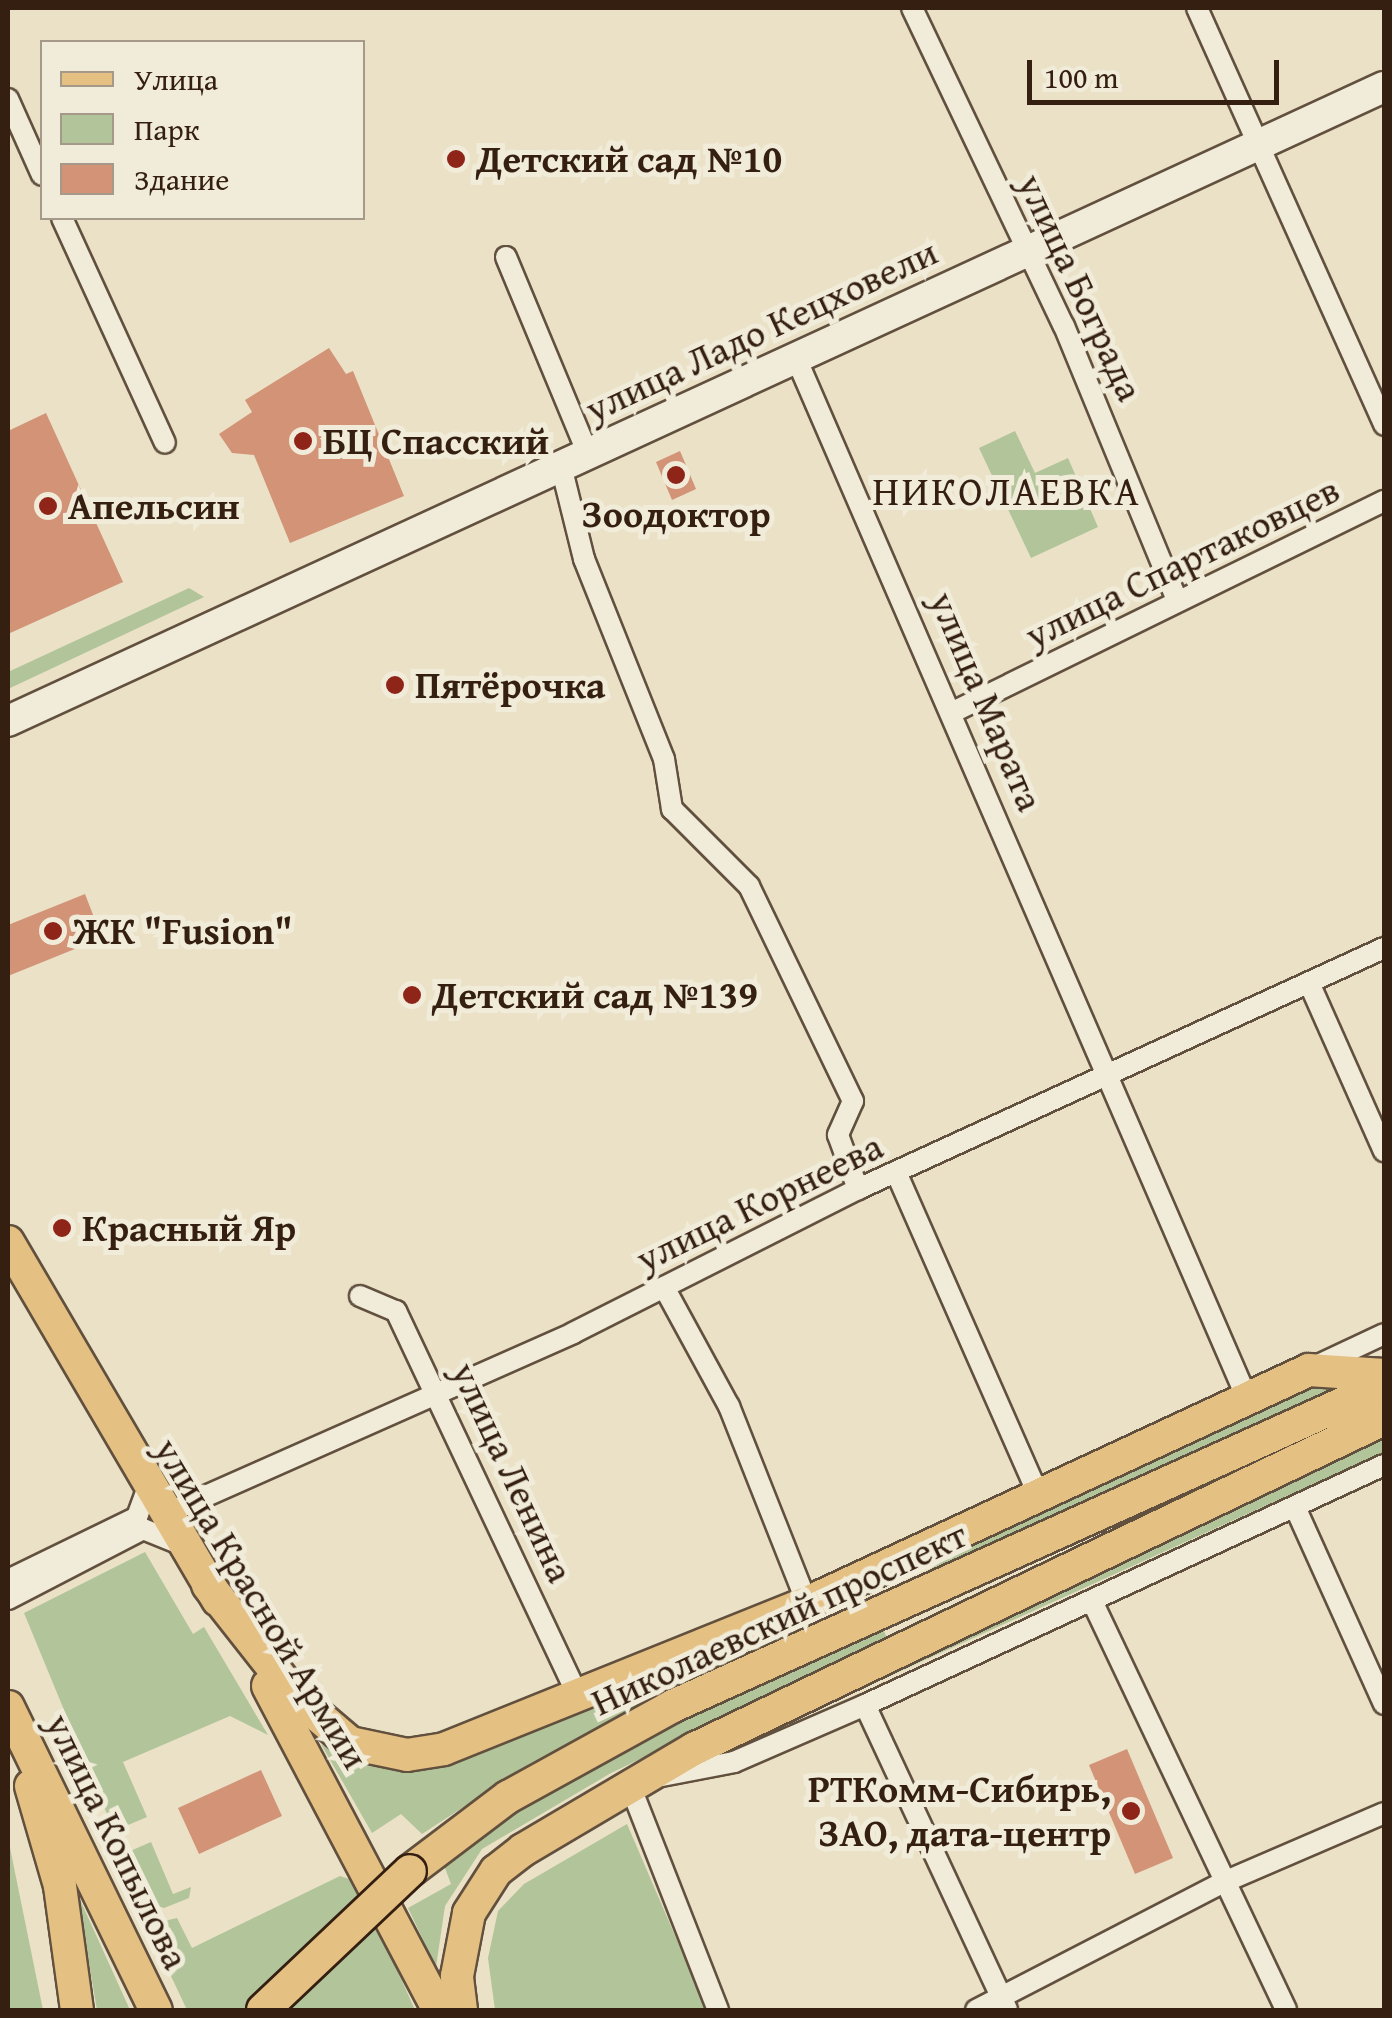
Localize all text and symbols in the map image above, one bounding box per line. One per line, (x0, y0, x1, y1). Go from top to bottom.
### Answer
legend (40, 40, 365, 220)
scale bar (1032, 40, 1284, 102)
text: 100 m (1044, 55, 1118, 99)
text: Улица (134, 57, 218, 101)
text: Парк (134, 107, 200, 151)
place label: Детский сад №10 (476, 136, 782, 182)
marker: Детский сад №10 (445, 148, 467, 170)
text: Здание (134, 157, 229, 201)
street label: улица Бограда (1009, 166, 1153, 408)
street label: улица Ладо Кецховели (578, 228, 944, 432)
place label: БЦ Спасский (323, 418, 549, 464)
marker: БЦ Спасский (292, 430, 314, 452)
marker: Зоодоктор (665, 464, 687, 486)
street label: улица Спартаковцев (1017, 466, 1347, 658)
district label: НИКОЛАЕВКА (873, 467, 1141, 515)
place label: Апельсин (68, 483, 240, 529)
place label: Зоодоктор (581, 491, 771, 537)
marker: Апельсин (37, 495, 59, 517)
street label: улица Марата (920, 584, 1054, 818)
place label: Пятёрочка (415, 662, 605, 708)
marker: Пятёрочка (384, 674, 406, 696)
place label: ЖК "Fusion" (73, 908, 293, 954)
marker: ЖК "Fusion" (42, 920, 64, 942)
place label: Детский сад №139 (432, 972, 758, 1018)
marker: Детский сад №139 (401, 984, 423, 1006)
street label: улица Корнеева (628, 1123, 890, 1281)
place label: Красный Яр (82, 1205, 296, 1251)
marker: Красный Яр (51, 1217, 73, 1239)
street label: улица Ленина (442, 1355, 584, 1589)
street label: улица Красной Армии (145, 1429, 379, 1777)
street label: Николаевский проспект (584, 1511, 974, 1725)
street label: улица Копылова (36, 1706, 200, 1976)
place label: РТКомм-Сибирь, ЗАО, дата-центр (808, 1766, 1111, 1856)
marker: РТКомм-Сибирь, ЗАО, дата-центр (1120, 1800, 1142, 1822)

